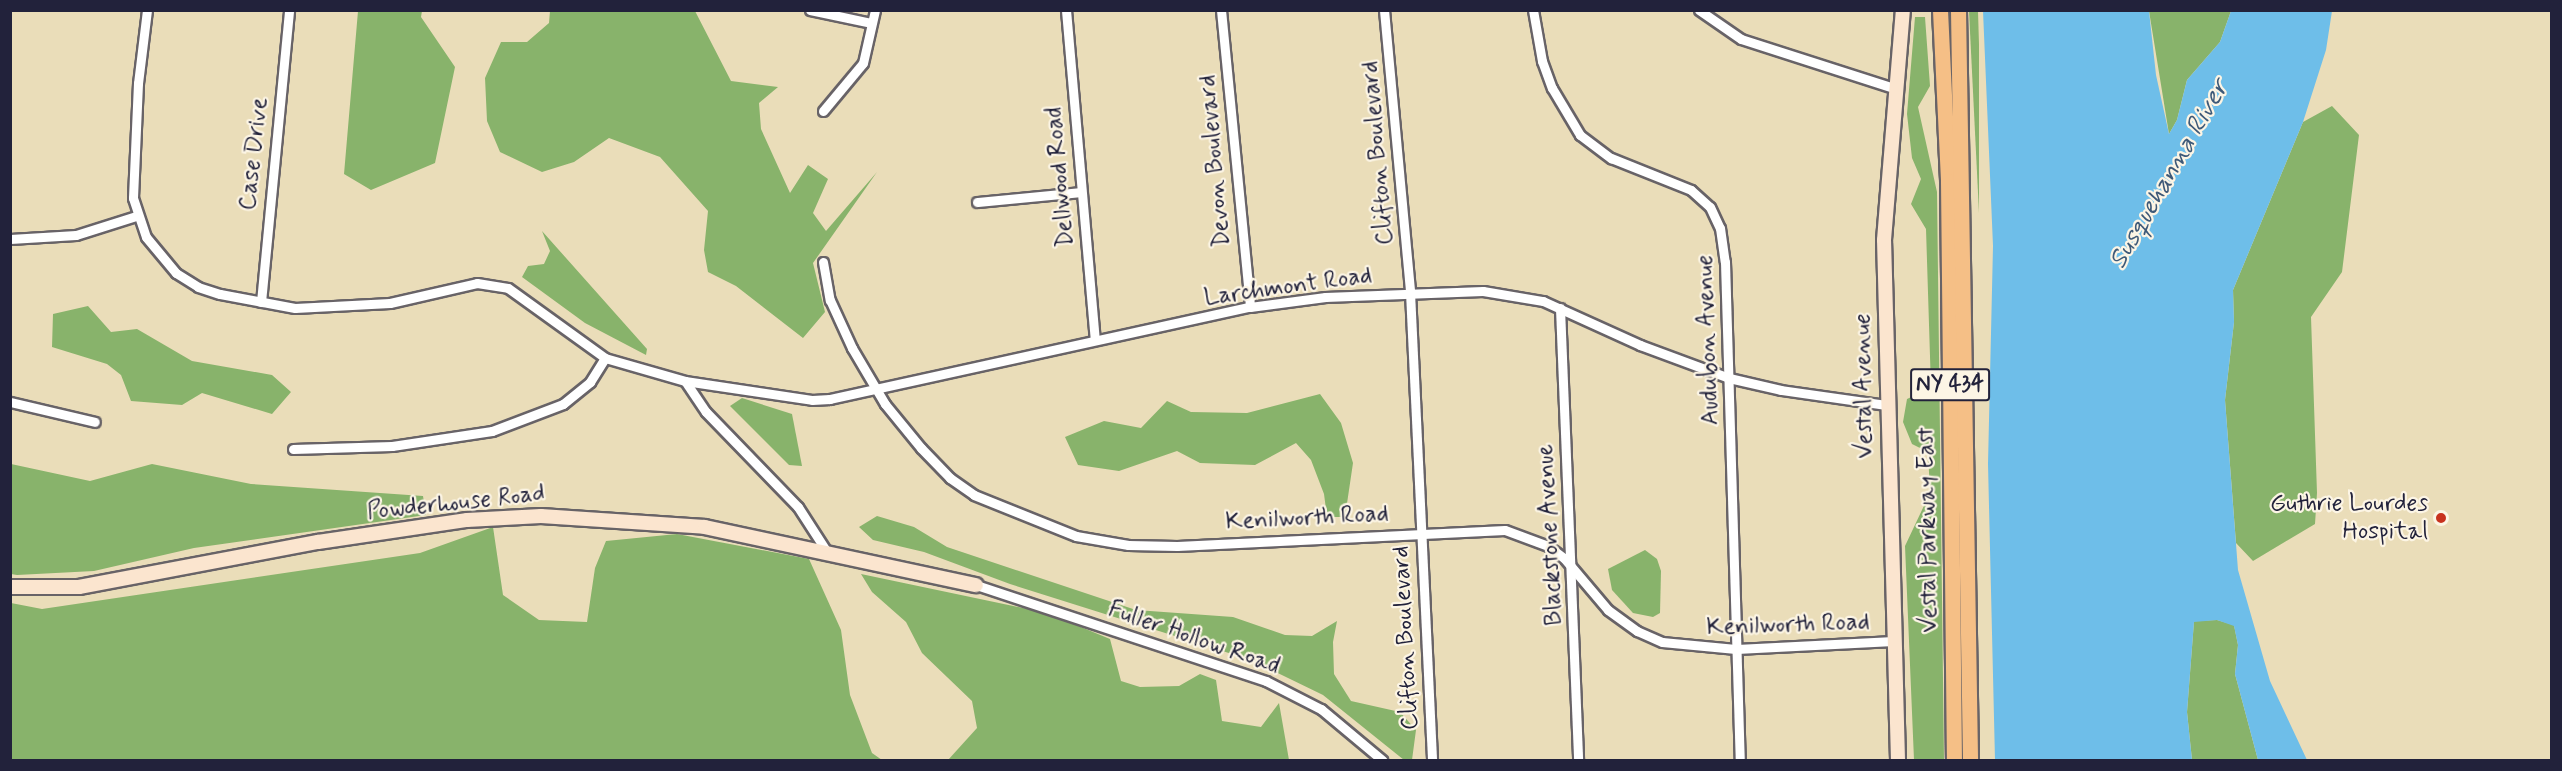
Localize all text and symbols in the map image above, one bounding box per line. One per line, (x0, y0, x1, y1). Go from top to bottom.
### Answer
street label: Clifton Boulevard (1356, 62, 1400, 244)
street label: Devon Boulevard (1193, 75, 1237, 247)
water label: Susquehanna River (2104, 76, 2236, 274)
street label: Case Drive (234, 98, 274, 210)
street label: Dellwood Road (1040, 106, 1080, 248)
street label: Audubon Avenue (1691, 253, 1725, 427)
street label: Larchmont Road (1202, 261, 1374, 313)
street label: Vestal Avenue (1848, 315, 1880, 457)
road number: NY 434 (1910, 366, 1990, 404)
street label: Vestal Parkway East (1912, 428, 1944, 632)
street label: Blackstone Avenue (1531, 442, 1569, 628)
street label: Powderhouse Road (365, 479, 547, 527)
place label: Guthrie Lourdes Hospital (2271, 490, 2428, 546)
street label: Kenilworth Road (1225, 499, 1389, 537)
marker: Guthrie Lourdes Hospital (2432, 509, 2450, 527)
street label: Clifton Boulevard (1387, 547, 1425, 729)
street label: Fuller Hollow Road (1104, 595, 1284, 681)
street label: Kenilworth Road (1706, 608, 1870, 642)

